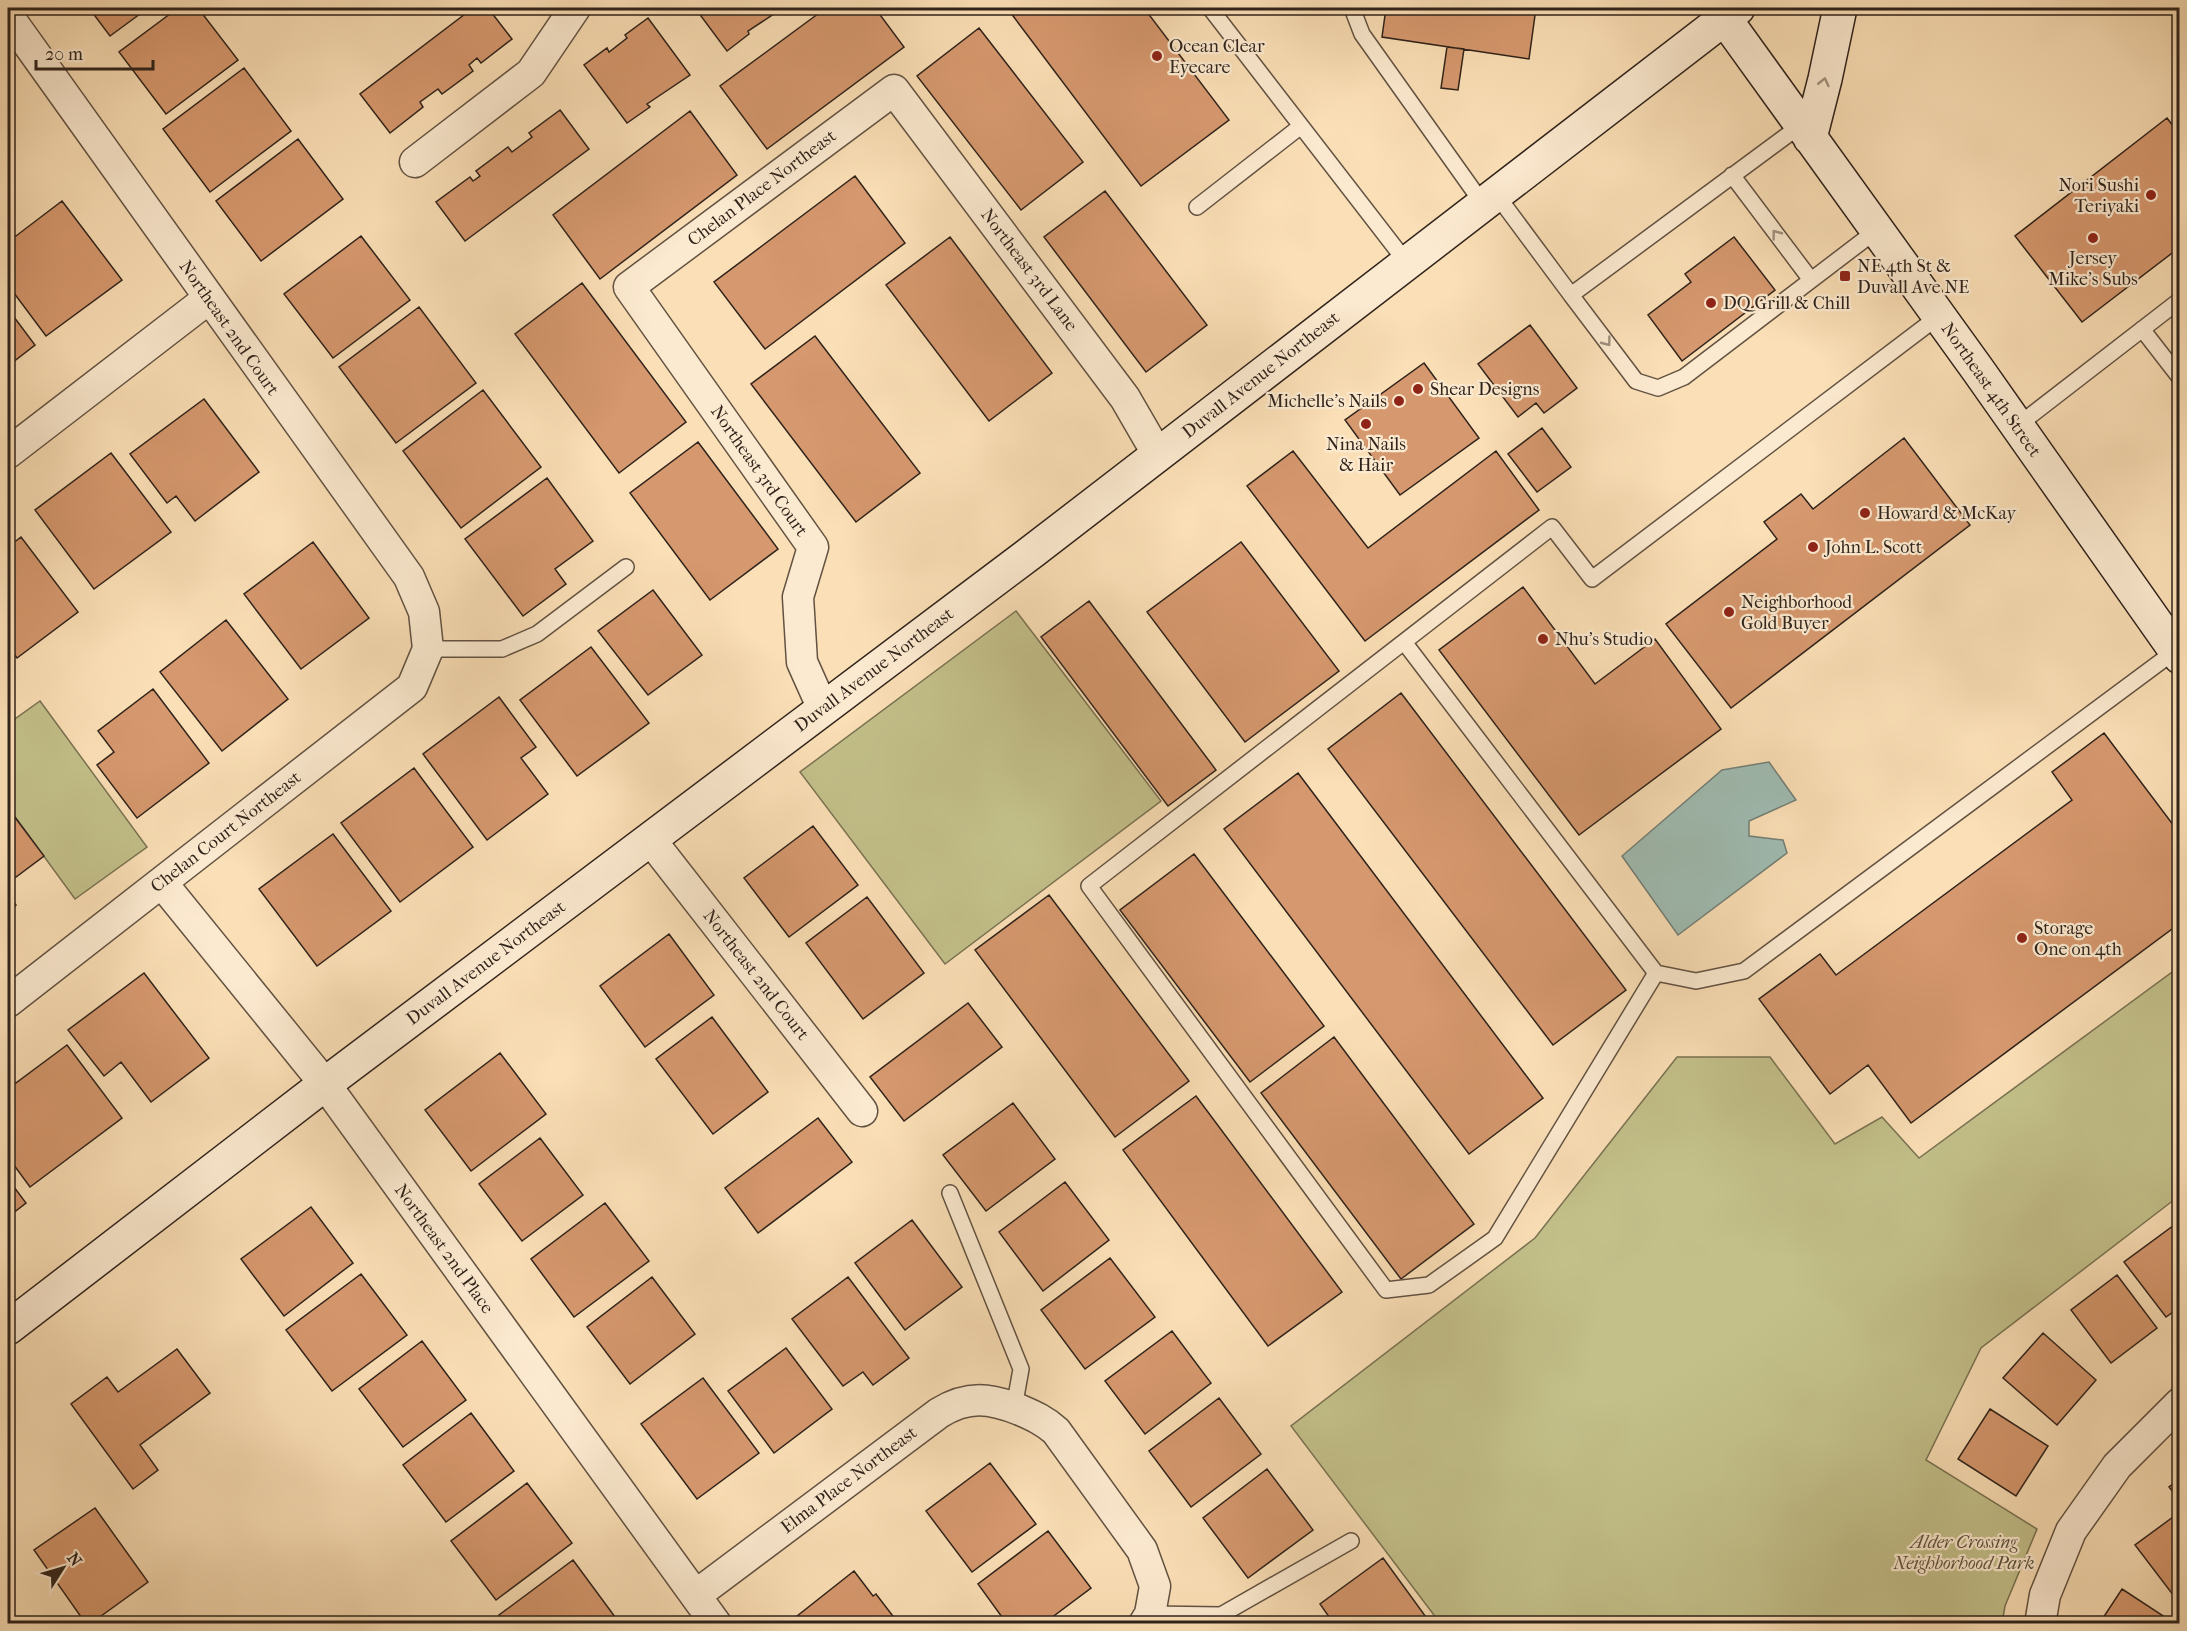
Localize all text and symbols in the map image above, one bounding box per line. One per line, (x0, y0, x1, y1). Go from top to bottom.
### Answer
scale bar (36, 33, 153, 71)
place label: Ocean Clear Eyecare (1169, 36, 1265, 78)
text: 20 m (45, 44, 83, 65)
marker: Ocean Clear Eyecare (1150, 49, 1164, 63)
one-way arrow (1817, 77, 1830, 87)
street label: Chelan Place Northeast (684, 125, 841, 251)
place label: Nori Sushi Teriyaki (2058, 175, 2140, 217)
marker: Nori Sushi Teriyaki (2144, 188, 2158, 202)
street label: Northeast 3rd Lane (976, 205, 1082, 335)
one-way arrow (1772, 229, 1783, 240)
marker: Jersey Mike's Subs (2086, 231, 2100, 245)
place label: Jersey Mike's Subs (2048, 248, 2138, 290)
place label: NE 4th St & Duvall Ave NE (1857, 256, 1969, 298)
street label: Northeast 2nd Court (175, 257, 284, 400)
marker: NE 4th St & Duvall Ave NE (1838, 269, 1852, 283)
place label: DQ Grill & Chill (1723, 293, 1850, 314)
marker: DQ Grill & Chill (1704, 296, 1718, 310)
street label: Duvall Avenue Northeast (1178, 307, 1344, 443)
street label: Northeast 4th Street (1937, 319, 2046, 462)
one-way arrow (1599, 335, 1610, 346)
place label: Shear Designs (1430, 379, 1540, 400)
marker: Shear Designs (1411, 382, 1425, 396)
place label: Michelle's Nails (1267, 391, 1387, 412)
marker: Michelle's Nails (1392, 394, 1406, 408)
street label: Northeast 3rd Court (706, 402, 812, 541)
marker: Nina Nails & Hair (1359, 417, 1373, 431)
place label: Nina Nails & Hair (1326, 434, 1406, 476)
place label: Howard & McKay (1877, 503, 2017, 524)
marker: Howard & McKay (1858, 506, 1872, 520)
place label: John L. Scott (1823, 537, 1923, 558)
marker: John L. Scott (1806, 540, 1820, 554)
place label: Neighborhood Gold Buyer (1741, 592, 1852, 634)
street label: Duvall Avenue Northeast (790, 603, 958, 737)
marker: Neighborhood Gold Buyer (1722, 605, 1736, 619)
place label: Nhu's Studio (1555, 629, 1653, 650)
marker: Nhu's Studio (1536, 632, 1550, 646)
street label: Chelan Court Northeast (147, 767, 306, 897)
street label: Duvall Avenue Northeast (402, 896, 570, 1030)
street label: Northeast 2nd Court (699, 906, 814, 1045)
place label: Storage One on 4th (2034, 918, 2122, 960)
marker: Storage One on 4th (2015, 931, 2029, 945)
street label: Northeast 2nd Place (390, 1180, 498, 1318)
street label: Elma Place Northeast (777, 1422, 922, 1538)
park label: Alder Crossing Neighborhood Park (1892, 1532, 2035, 1574)
north arrow (33, 1538, 93, 1598)
text: N (63, 1549, 86, 1571)

